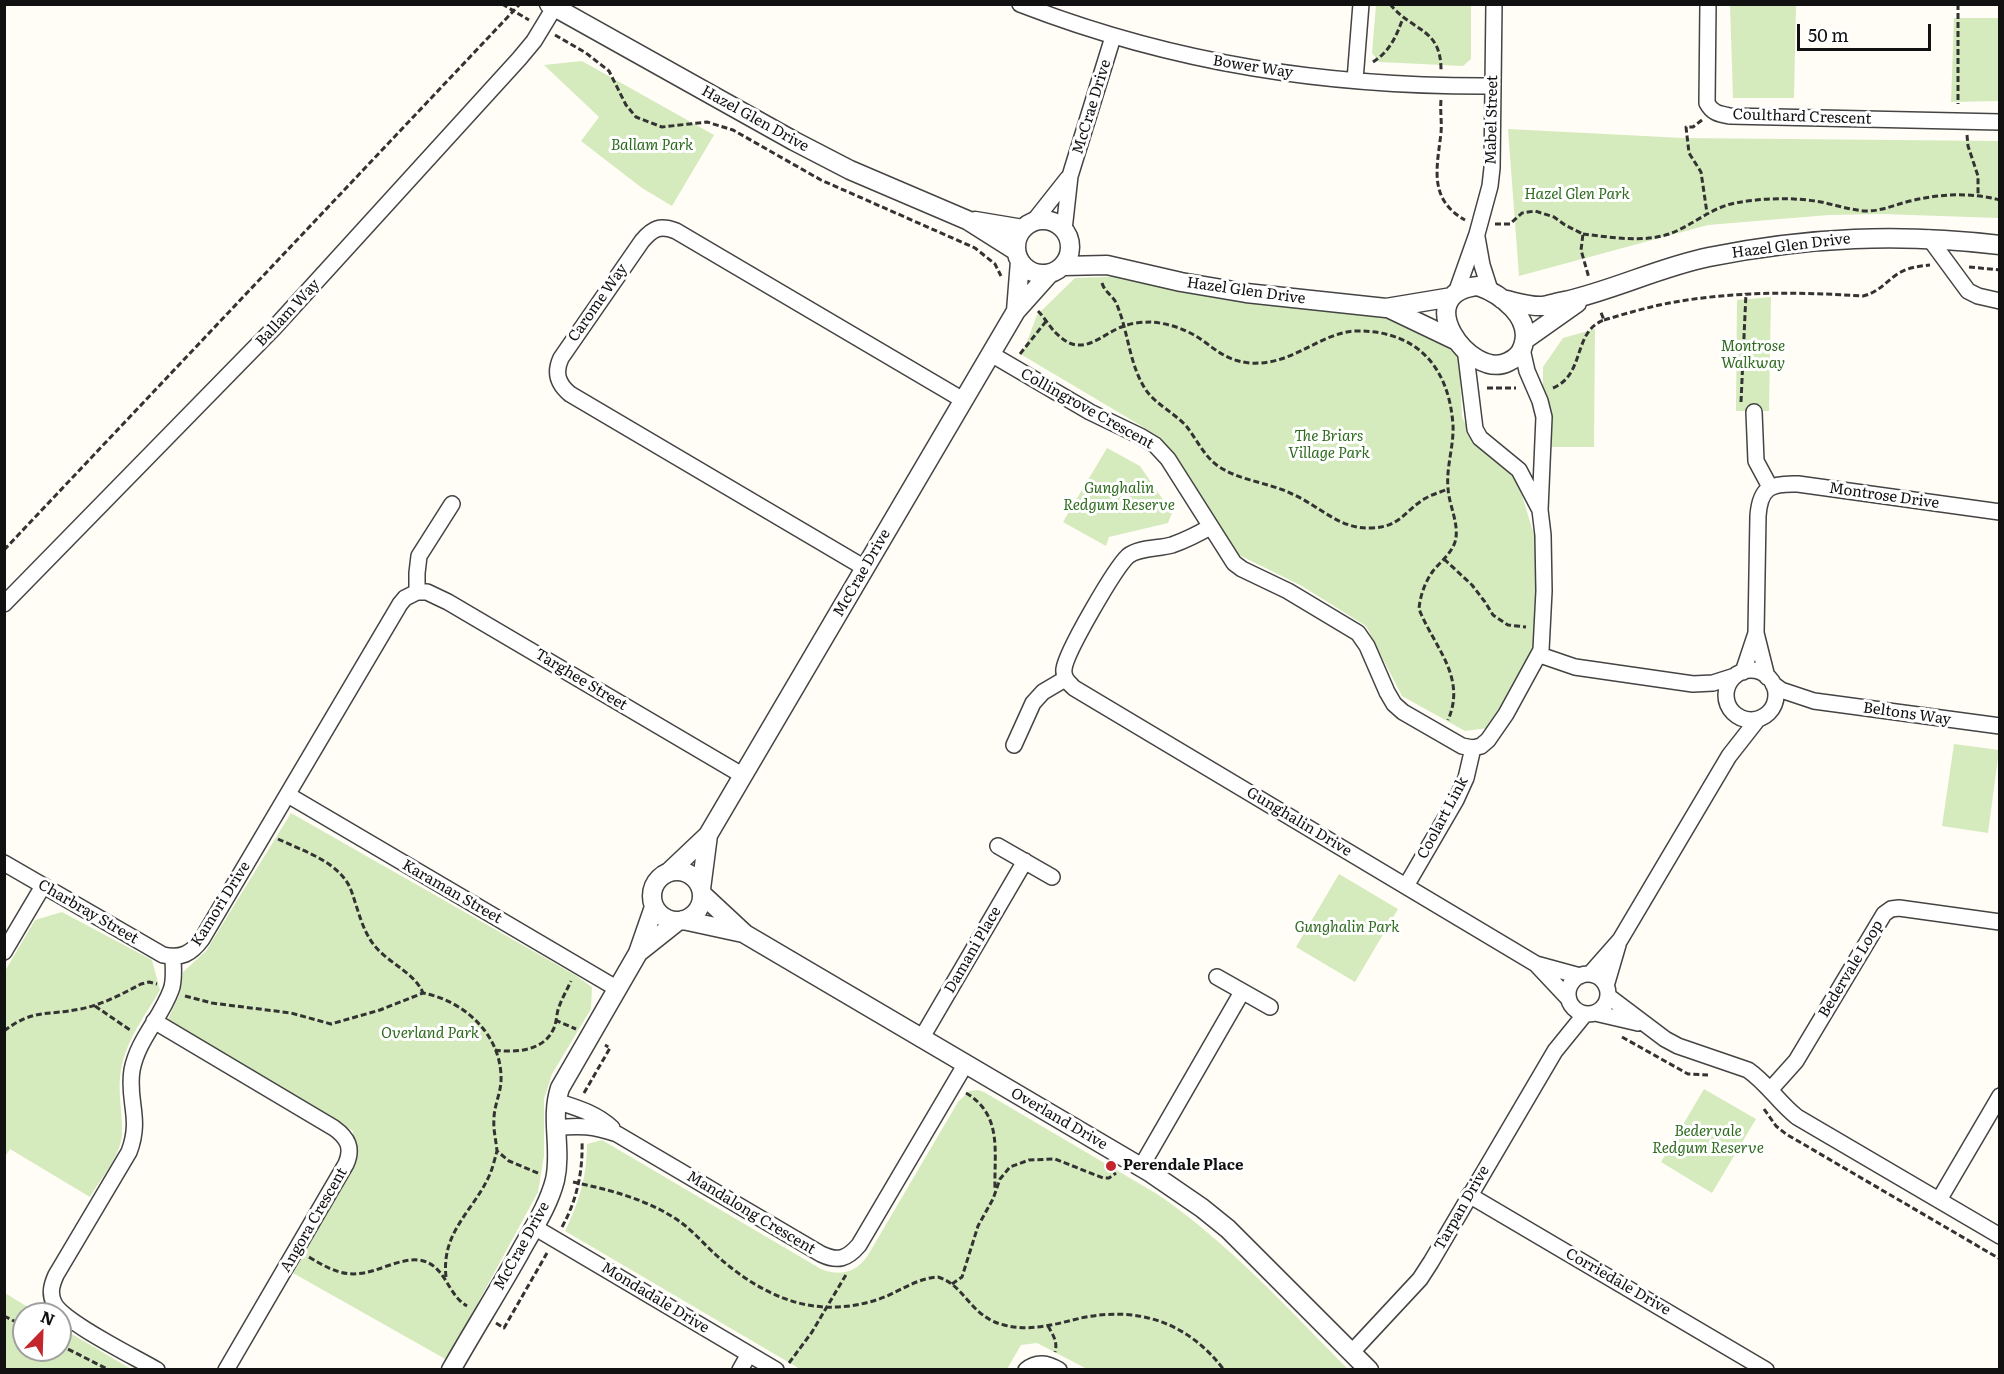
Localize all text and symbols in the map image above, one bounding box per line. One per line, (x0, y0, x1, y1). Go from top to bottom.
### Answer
scale bar (1800, 12, 1934, 50)
text: 50 m (1808, 21, 1849, 48)
street label: Bower Way (1212, 52, 1294, 82)
street label: McCrae Drive (1069, 58, 1115, 156)
street label: Mabel Street (1482, 75, 1502, 165)
street label: Hazel Glen Drive (698, 82, 812, 156)
street label: Coulthard Crescent (1732, 106, 1872, 128)
park label: Ballam Park (611, 137, 693, 155)
park label: Hazel Glen Park (1524, 186, 1630, 204)
street label: Hazel Glen Drive (1731, 230, 1851, 262)
street label: Carome Way (564, 261, 632, 345)
street label: Hazel Glen Drive (1186, 274, 1306, 308)
street label: Ballam Way (252, 276, 324, 350)
park label: Montrose Walkway (1721, 338, 1785, 373)
street label: Collingrove Crescent (1017, 365, 1157, 453)
park label: The Briars Village Park (1288, 428, 1370, 463)
street label: Montrose Drive (1828, 479, 1940, 513)
park label: Gunghalin Redgum Reserve (1063, 480, 1175, 515)
street label: McCrae Drive (830, 526, 894, 620)
street label: Targhee Street (532, 645, 630, 715)
street label: Beltons Way (1862, 699, 1952, 729)
street label: Coolart Link (1414, 774, 1472, 862)
street label: Gunghalin Drive (1243, 784, 1355, 860)
street label: Karaman Street (399, 856, 505, 928)
street label: Kamori Drive (188, 858, 254, 950)
street label: Charbray Street (35, 876, 141, 948)
street label: Damani Place (941, 903, 1005, 997)
street label: Bedervale Loop (1815, 917, 1887, 1021)
park label: Gunghalin Park (1295, 919, 1399, 937)
park label: Overland Park (381, 1025, 479, 1043)
street label: Overland Drive (1007, 1084, 1111, 1154)
park label: Bedervale Redgum Reserve (1652, 1123, 1764, 1158)
place label: Perendale Place (1123, 1157, 1243, 1175)
marker: Perendale Place (1104, 1159, 1118, 1173)
street label: Tarpan Drive (1431, 1163, 1493, 1253)
street label: Angora Crescent (277, 1164, 351, 1276)
street label: Mandalong Crescent (683, 1167, 819, 1259)
street label: McCrae Drive (490, 1199, 554, 1293)
street label: Corriedale Drive (1562, 1245, 1674, 1319)
street label: Mondadale Drive (598, 1259, 712, 1337)
north arrow (12, 1302, 72, 1362)
text: N (37, 1304, 59, 1331)

